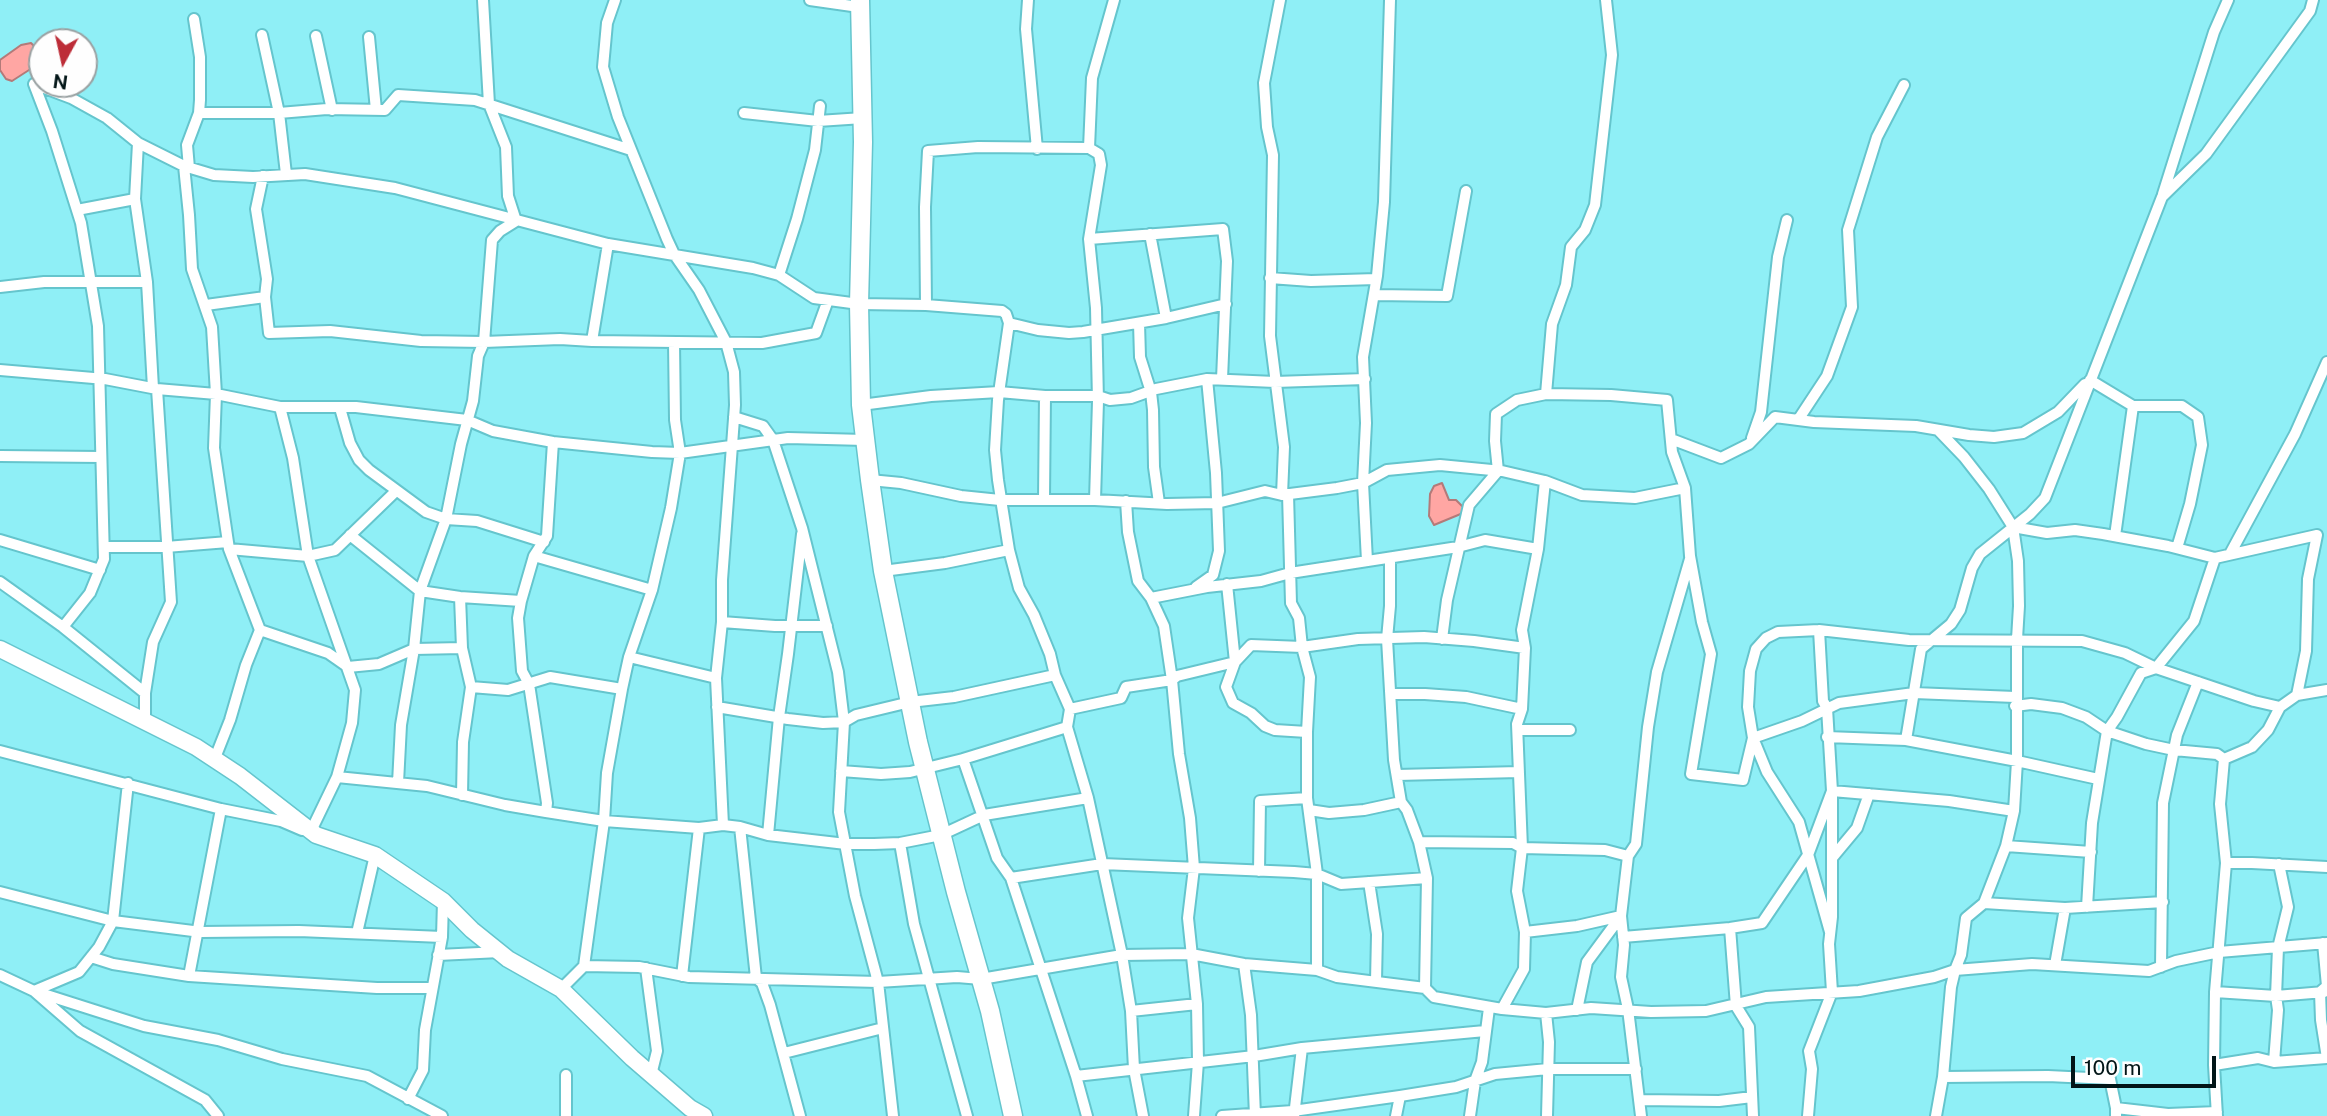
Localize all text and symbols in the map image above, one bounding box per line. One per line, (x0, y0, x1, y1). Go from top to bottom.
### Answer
north arrow (28, 28, 98, 98)
text: N (51, 70, 69, 94)
scale bar (2075, 1042, 2220, 1086)
text: 100 m (2084, 1055, 2141, 1080)

